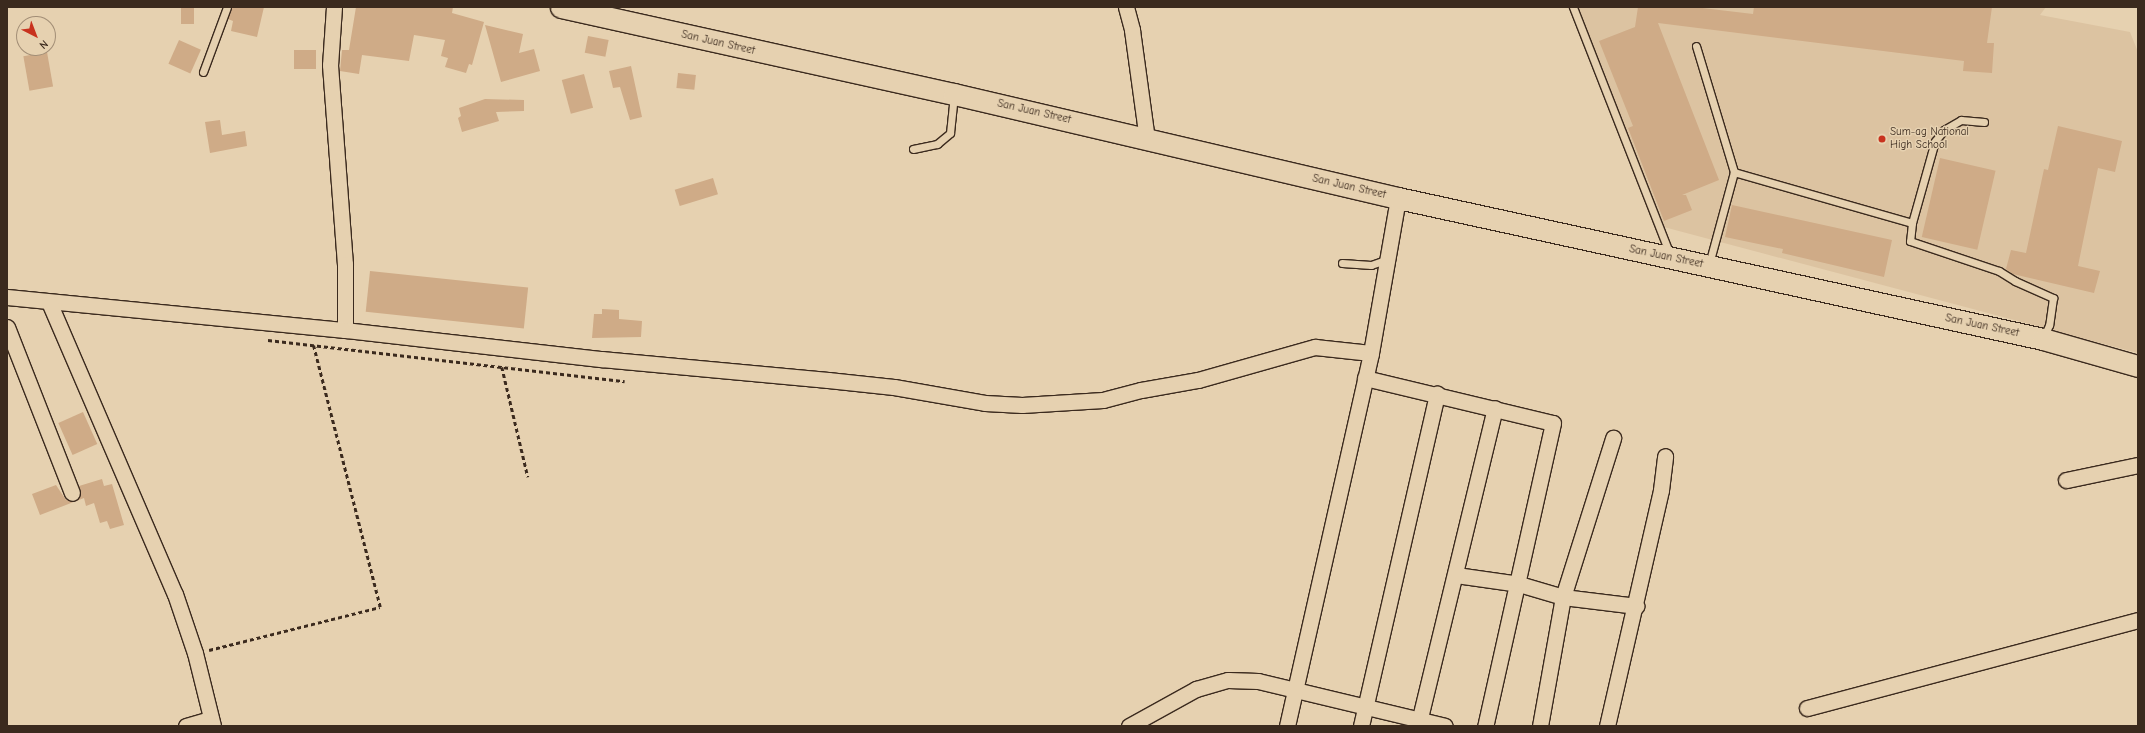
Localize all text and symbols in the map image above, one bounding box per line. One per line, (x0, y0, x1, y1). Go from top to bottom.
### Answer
north arrow (16, 16, 56, 56)
street label: San Juan Street (680, 28, 756, 58)
text: N (37, 37, 51, 52)
street label: San Juan Street (996, 97, 1072, 127)
place label: Sum-ag National High School (1890, 126, 1969, 152)
marker: Sum-ag National High School (1877, 134, 1887, 144)
street label: San Juan Street (1311, 172, 1387, 202)
street label: San Juan Street (1628, 243, 1704, 271)
street label: San Juan Street (1944, 312, 2020, 340)

